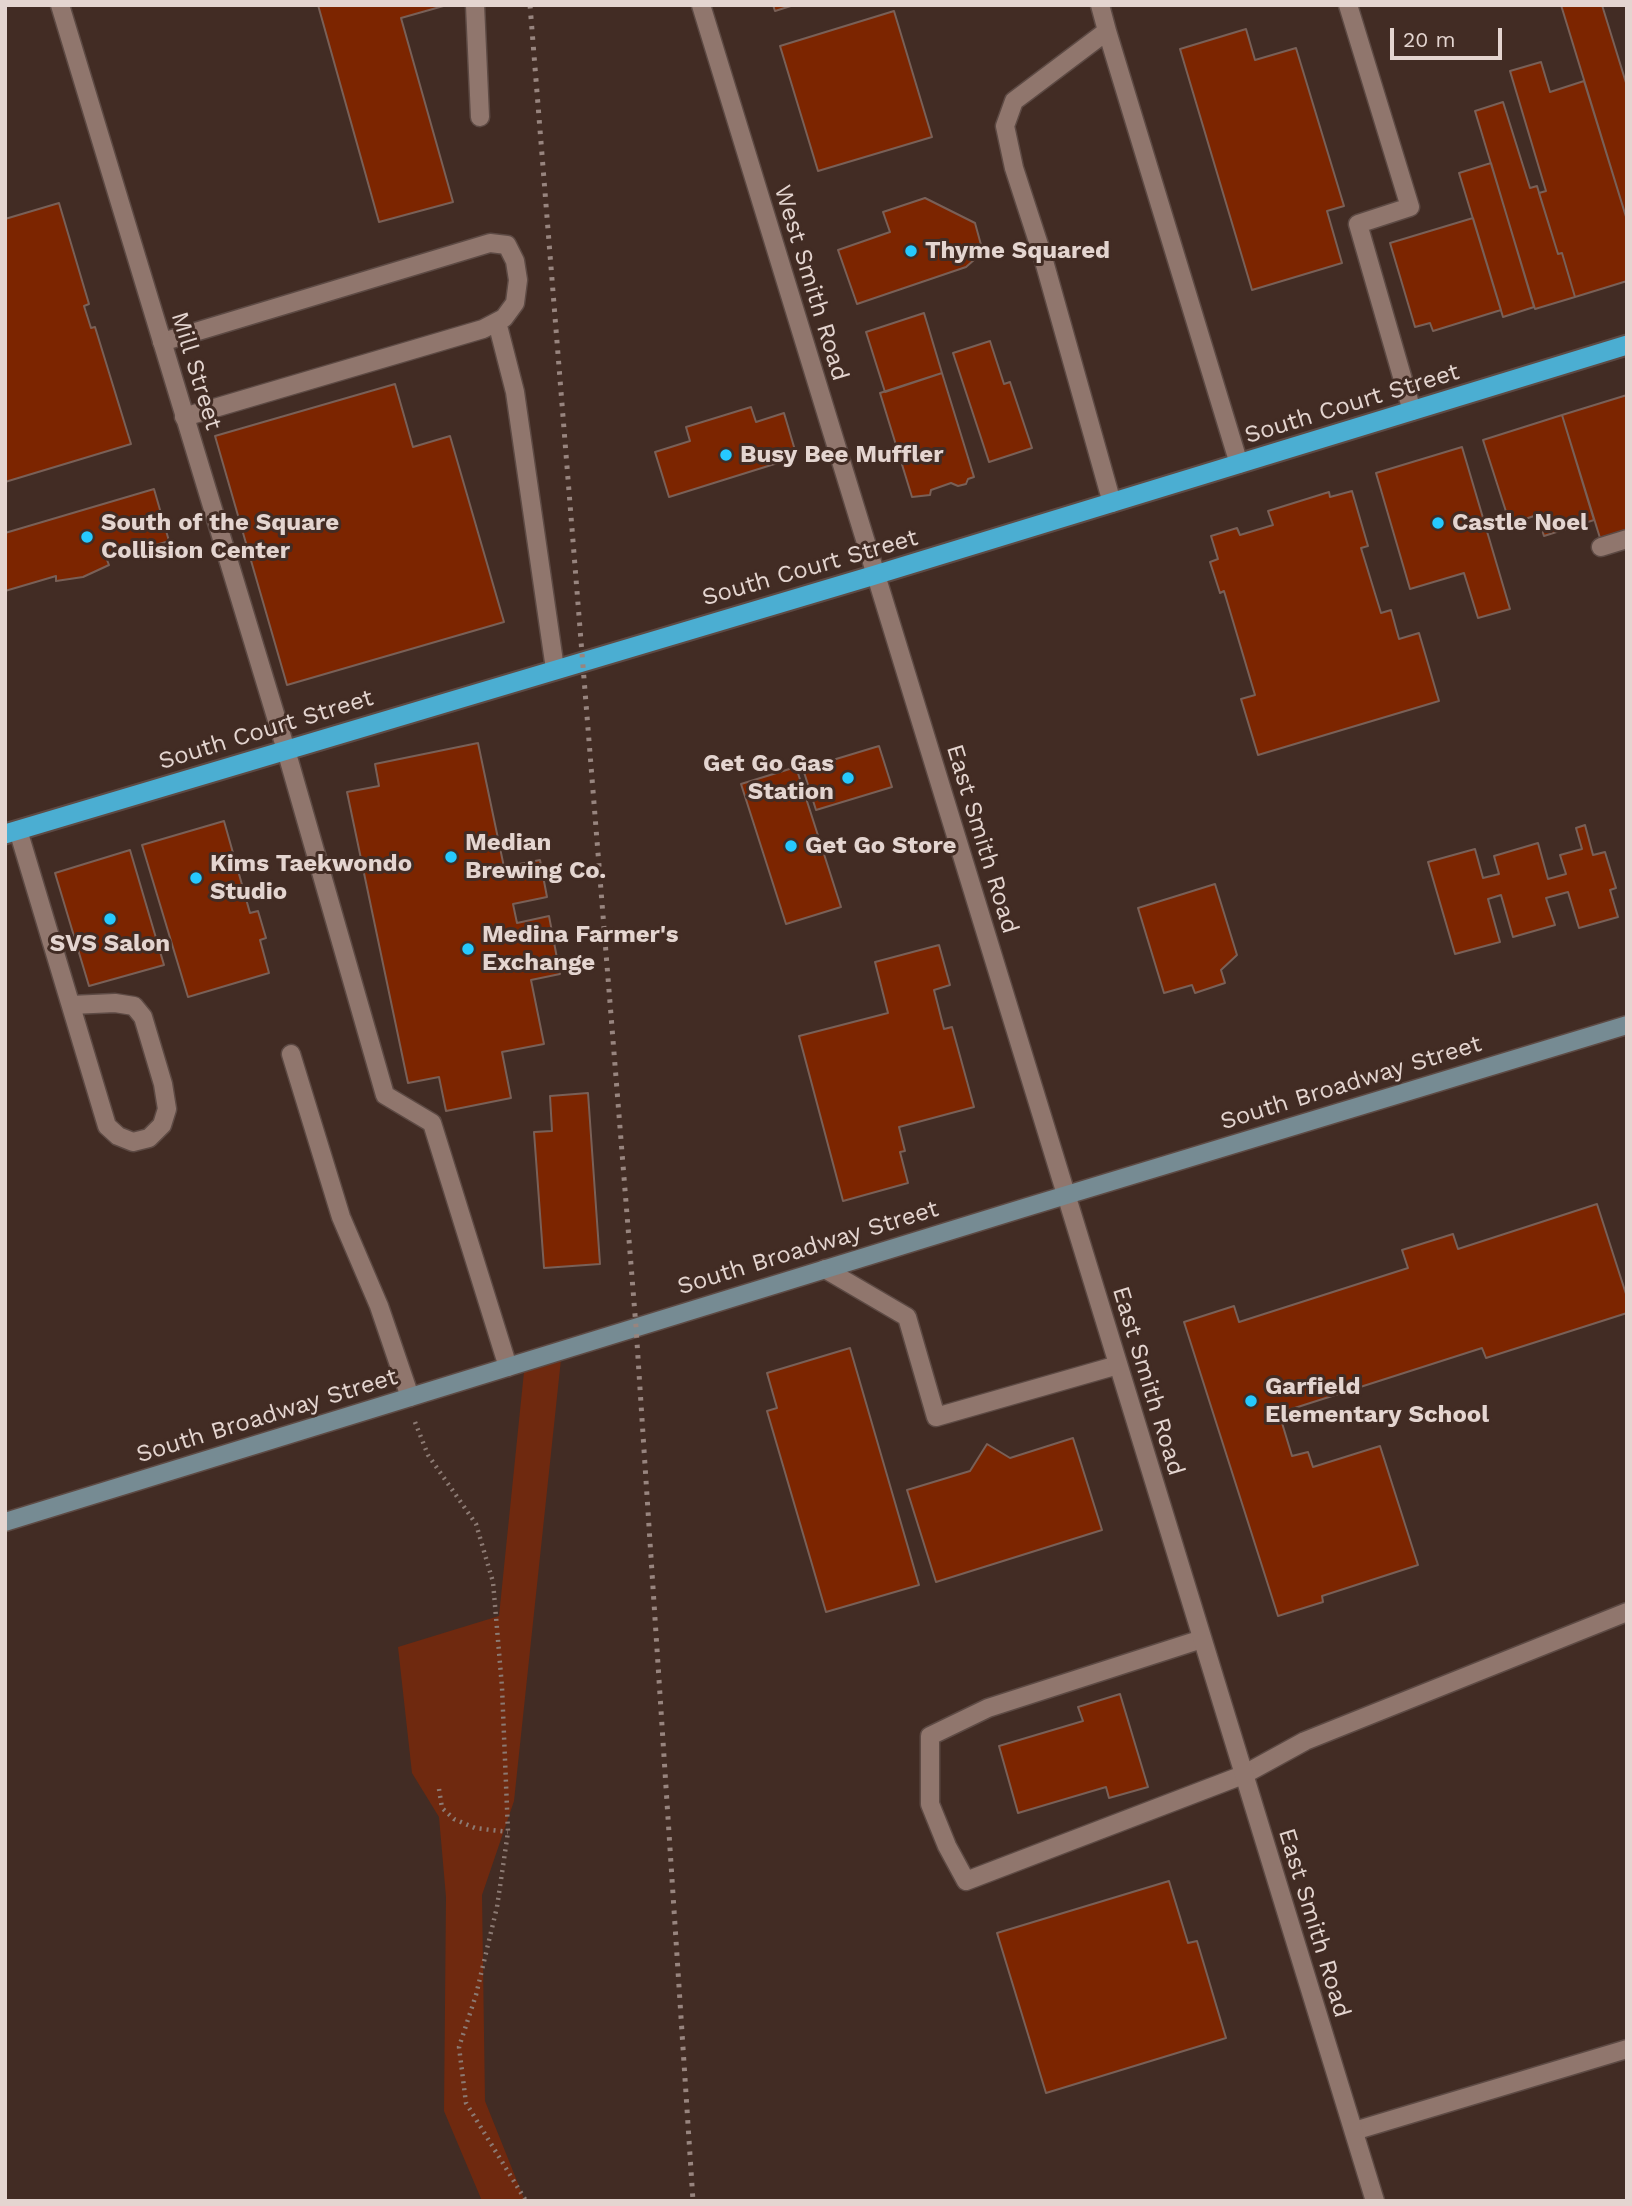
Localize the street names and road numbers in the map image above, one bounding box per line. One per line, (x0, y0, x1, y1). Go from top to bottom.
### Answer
street label: West Smith Road (768, 182, 854, 384)
street label: Mill Street (164, 308, 228, 434)
street label: South Court Street (1241, 358, 1463, 450)
street label: South Court Street (699, 523, 921, 613)
street label: South Court Street (155, 684, 377, 776)
street label: East Smith Road (940, 741, 1024, 937)
street label: South Broadway Street (1217, 1030, 1485, 1136)
street label: South Broadway Street (674, 1195, 942, 1301)
street label: East Smith Road (1106, 1283, 1190, 1479)
street label: South Broadway Street (133, 1363, 401, 1469)
street label: East Smith Road (1272, 1825, 1356, 2021)

